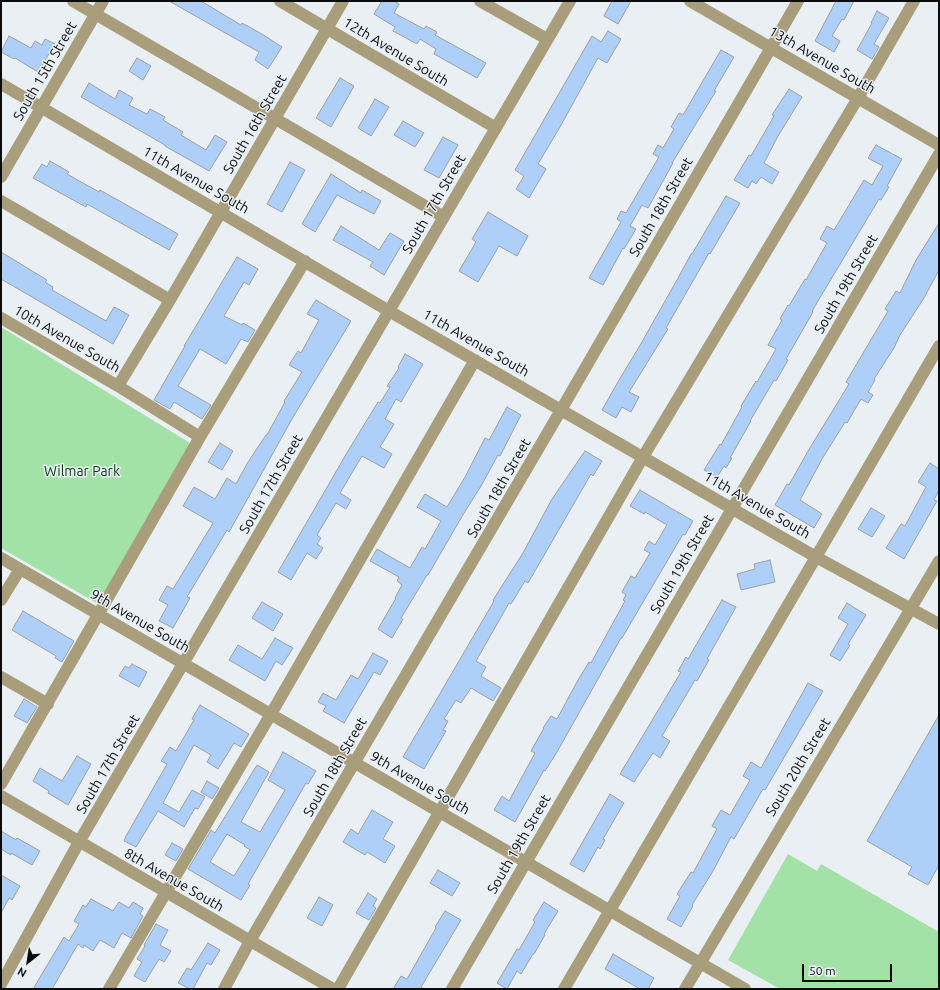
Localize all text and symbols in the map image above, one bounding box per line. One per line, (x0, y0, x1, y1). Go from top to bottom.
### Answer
street label: 12th Avenue South (340, 14, 452, 90)
street label: South 15th Street (10, 18, 80, 124)
street label: 13th Avenue South (766, 23, 878, 97)
street label: South 16th Street (220, 71, 290, 177)
street label: 11th Avenue South (140, 143, 252, 217)
street label: South 17th Street (399, 151, 469, 257)
street label: South 18th Street (626, 154, 696, 260)
street label: South 19th Street (811, 231, 881, 337)
street label: 10th Avenue South (11, 302, 123, 376)
street label: 11th Avenue South (420, 306, 532, 380)
street label: South 17th Street (236, 431, 306, 537)
street label: South 18th Street (464, 435, 534, 541)
park label: Wilmar Park (44, 463, 120, 479)
street label: 11th Avenue South (701, 468, 813, 542)
street label: South 19th Street (647, 511, 717, 617)
street label: 9th Avenue South (87, 586, 193, 656)
street label: South 17th Street (73, 711, 143, 817)
street label: South 18th Street (300, 714, 370, 820)
street label: South 20th Street (762, 715, 834, 819)
street label: 9th Avenue South (367, 748, 473, 818)
street label: South 19th Street (484, 791, 554, 897)
street label: 8th Avenue South (121, 845, 227, 915)
north arrow (8, 942, 48, 982)
scale bar (804, 956, 894, 982)
text: 50 m (809, 964, 836, 977)
text: N (15, 965, 29, 980)

